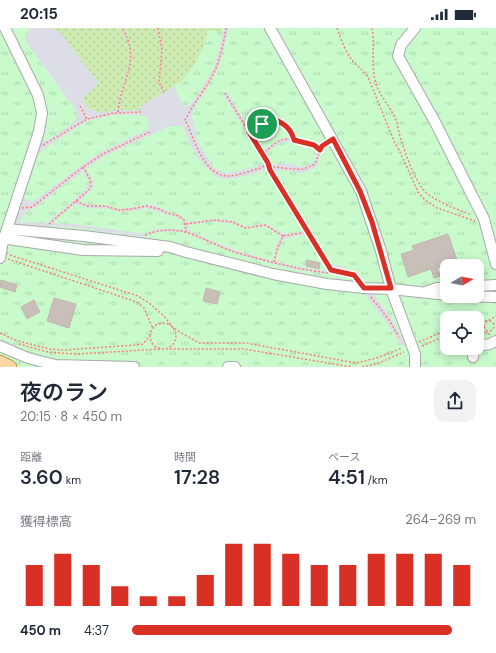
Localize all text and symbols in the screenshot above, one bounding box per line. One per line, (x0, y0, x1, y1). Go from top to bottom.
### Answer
text: 20:15 (20, 4, 58, 24)
pin (245, 107, 279, 141)
icon: arrive (251, 113, 273, 135)
north arrow (440, 259, 484, 303)
map controls (440, 259, 484, 355)
button: locate (440, 311, 484, 355)
text: 夜のラン (20, 378, 108, 407)
button: share (434, 380, 476, 422)
text: 20:15 · 8 × 450 m (20, 408, 122, 425)
text: 距離 (20, 450, 42, 464)
text: 時間 (174, 450, 196, 464)
text: ペース (328, 450, 360, 464)
text: 3.60 (20, 464, 63, 490)
text: 17:28 (174, 464, 220, 490)
text: 4:51 (328, 464, 365, 490)
text: km (63, 473, 81, 487)
text: /km (365, 473, 387, 487)
text: 264–269 m (405, 511, 476, 528)
text: 獲得標高 (20, 513, 72, 530)
text: 450 m (20, 622, 61, 639)
text: 4:37 (84, 622, 109, 639)

